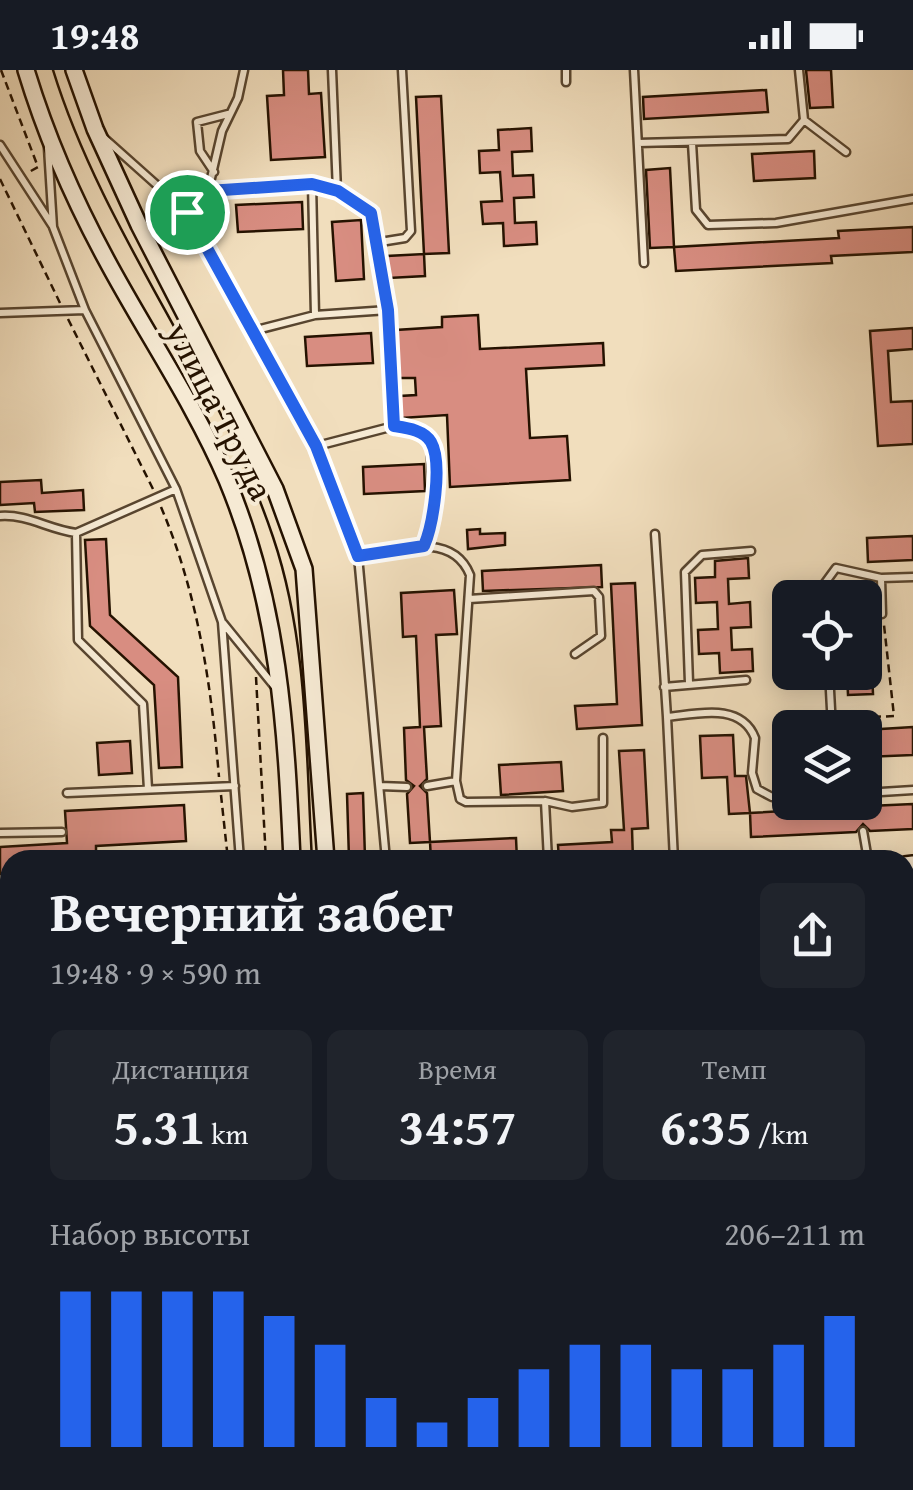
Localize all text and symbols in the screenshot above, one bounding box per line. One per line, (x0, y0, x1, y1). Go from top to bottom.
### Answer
text: 19:48 (50, 7, 140, 63)
pin (145, 170, 230, 255)
icon: arrive (160, 185, 215, 240)
street label: улица Труда (153, 312, 287, 509)
map controls (772, 580, 882, 820)
button: locate (772, 580, 882, 690)
button: layers (772, 710, 882, 820)
text: Вечерний забег (50, 871, 453, 951)
button: share (760, 883, 865, 988)
text: 19:48 · 9 × 590 m (50, 949, 261, 996)
text: Дистанция (112, 1048, 249, 1089)
text: Время (418, 1048, 497, 1089)
text: Темп (702, 1048, 766, 1089)
text: 5.31 (113, 1089, 205, 1162)
text: 34:57 (399, 1089, 516, 1162)
text: 6:35 (660, 1089, 752, 1162)
text: km (205, 1113, 248, 1154)
text: /km (752, 1113, 808, 1154)
text: Набор высоты (50, 1210, 250, 1257)
text: 206–211 m (724, 1210, 865, 1257)

